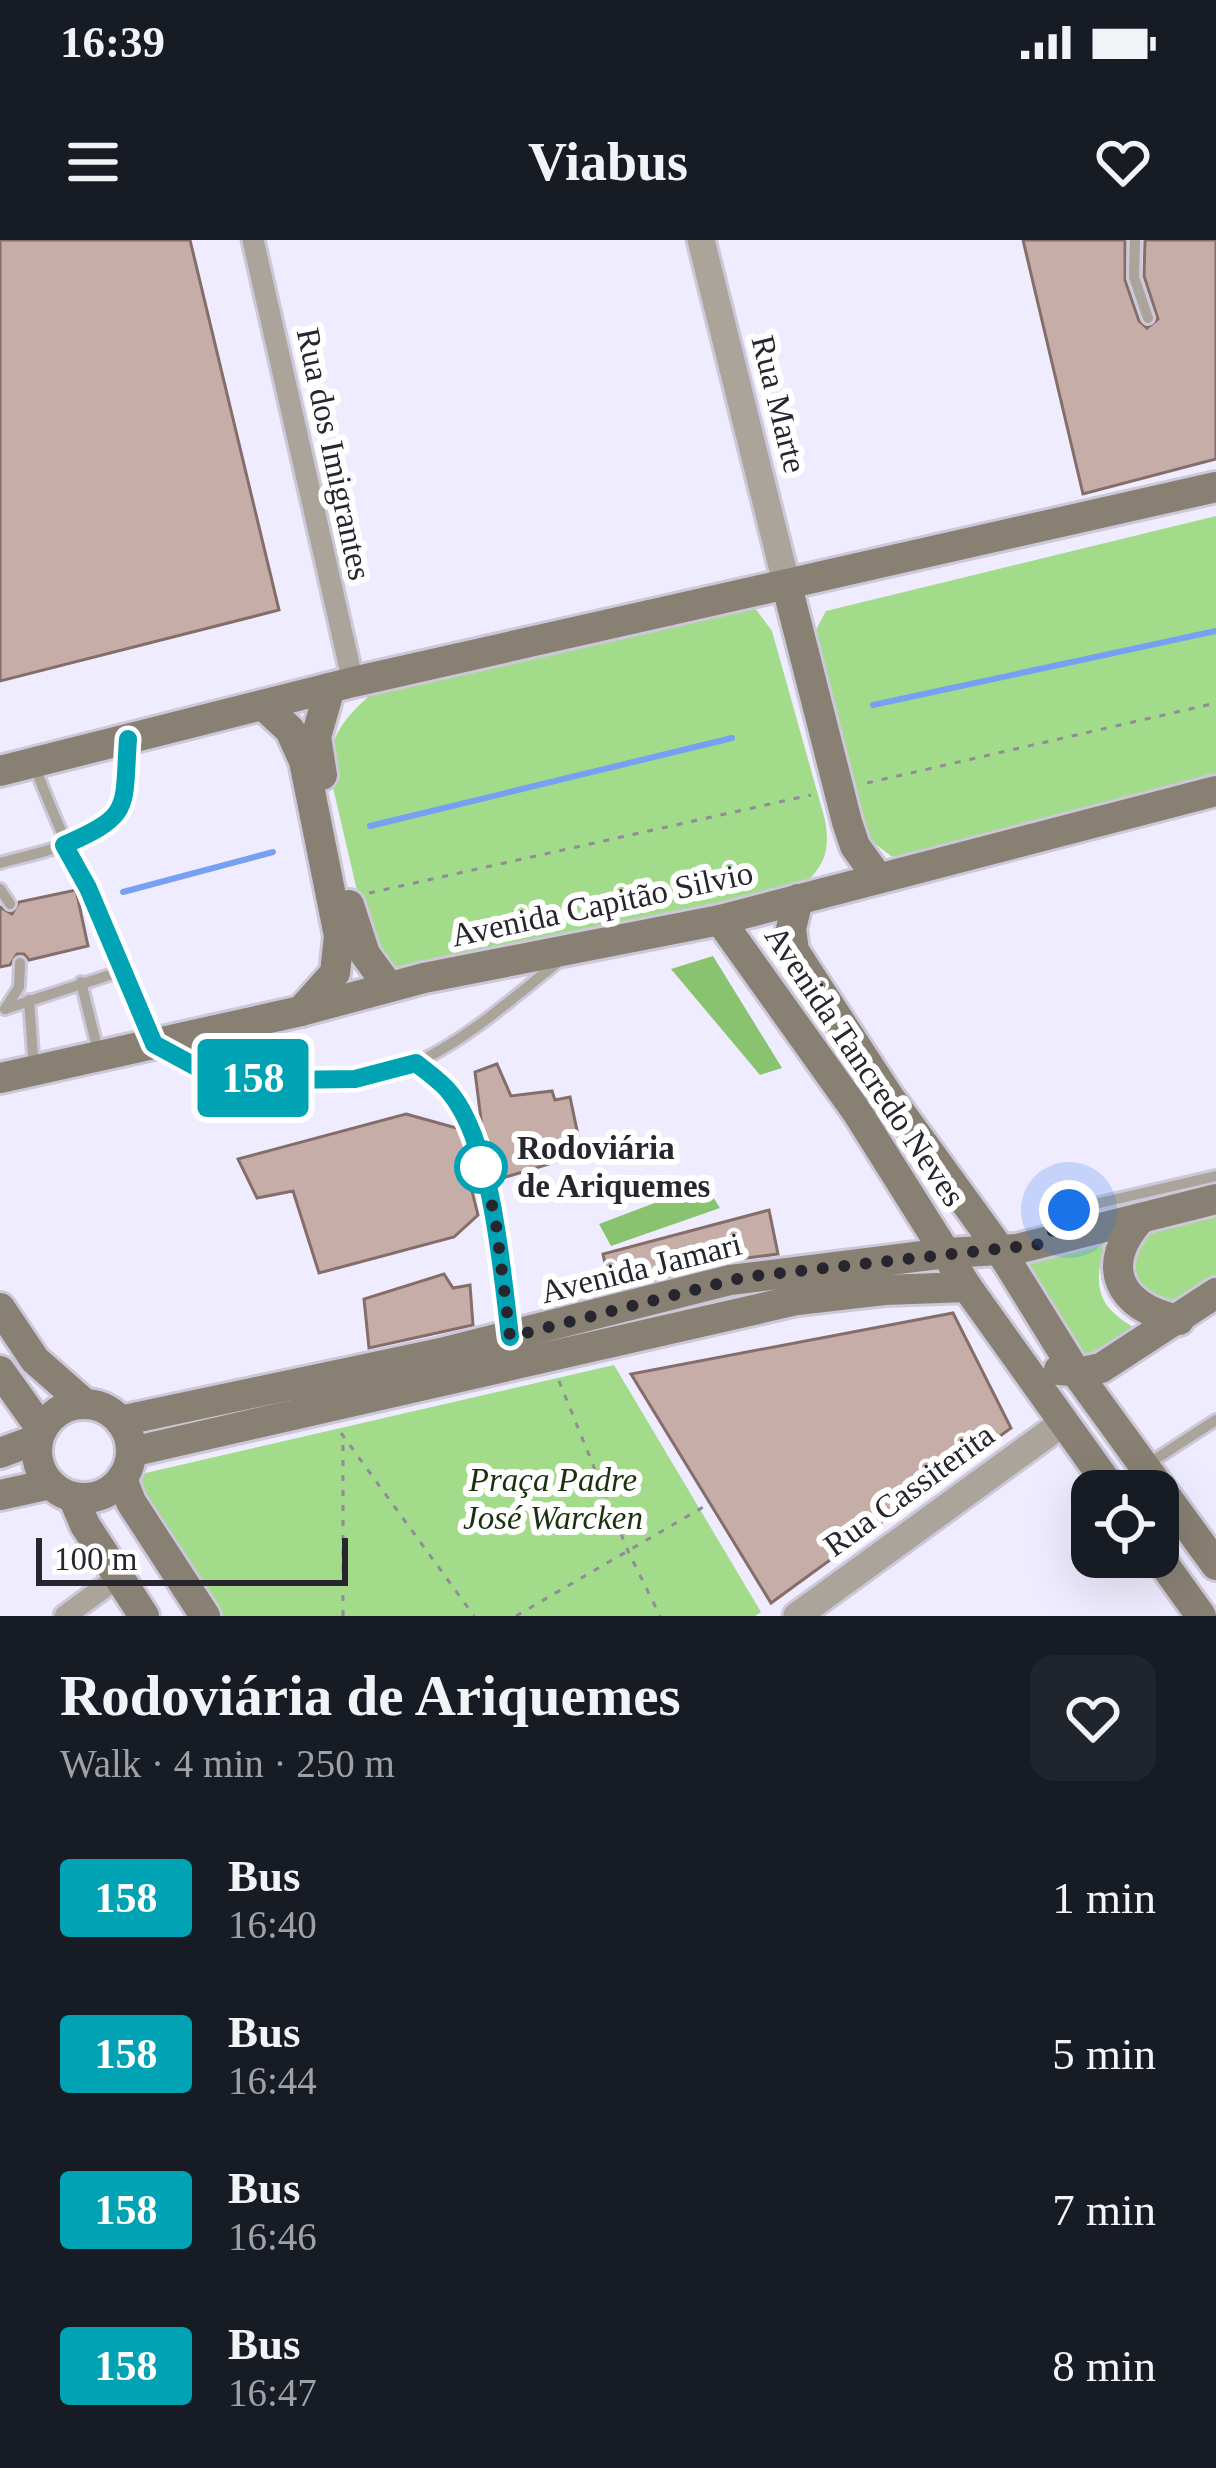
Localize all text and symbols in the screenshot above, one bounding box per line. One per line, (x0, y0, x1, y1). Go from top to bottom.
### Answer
text: 16:39 (60, 17, 165, 67)
icon: menu (60, 129, 126, 195)
icon: heart (1090, 129, 1156, 195)
text: Viabus (528, 132, 688, 192)
street label: Rua dos Imigrantes (290, 325, 378, 583)
street label: Rua Marte (745, 332, 813, 476)
street label: Avenida Capitão Silvio (448, 854, 756, 954)
street label: Avenida Tancredo Neves (758, 919, 972, 1213)
line badge: 158 (184, 1039, 322, 1117)
text: 158 (222, 1055, 285, 1101)
place label: Rodoviária de Ariquemes (517, 1130, 711, 1204)
marker: Rodoviária de Ariquemes (456, 1142, 506, 1192)
your location (1039, 1180, 1099, 1240)
street label: Avenida Jamari (537, 1226, 745, 1310)
street label: Rua Cassiterita (817, 1416, 1001, 1564)
park label: Praça Padre José Warcken (463, 1462, 643, 1536)
map controls (1071, 1470, 1179, 1578)
button: locate (1071, 1470, 1179, 1578)
scale bar (36, 1532, 348, 1585)
text: 100 m (54, 1541, 137, 1577)
button: heart (1030, 1655, 1156, 1781)
text: Rodoviária de Ariquemes (60, 1664, 681, 1727)
text: Walk · 4 min · 250 m (60, 1742, 395, 1785)
text: Bus (228, 1851, 301, 1901)
text: 1 min (1052, 1873, 1156, 1923)
text: 158 (95, 1875, 158, 1921)
text: 16:40 (228, 1903, 317, 1946)
text: Bus (228, 2007, 301, 2057)
text: 5 min (1052, 2029, 1156, 2079)
text: 158 (95, 2031, 158, 2077)
text: 16:44 (228, 2059, 317, 2102)
text: Bus (228, 2163, 301, 2213)
text: 7 min (1052, 2185, 1156, 2235)
text: 158 (95, 2187, 158, 2233)
text: 16:46 (228, 2215, 317, 2258)
text: Bus (228, 2319, 301, 2369)
text: 8 min (1052, 2341, 1156, 2391)
text: 158 (95, 2343, 158, 2389)
text: 16:47 (228, 2371, 317, 2414)

